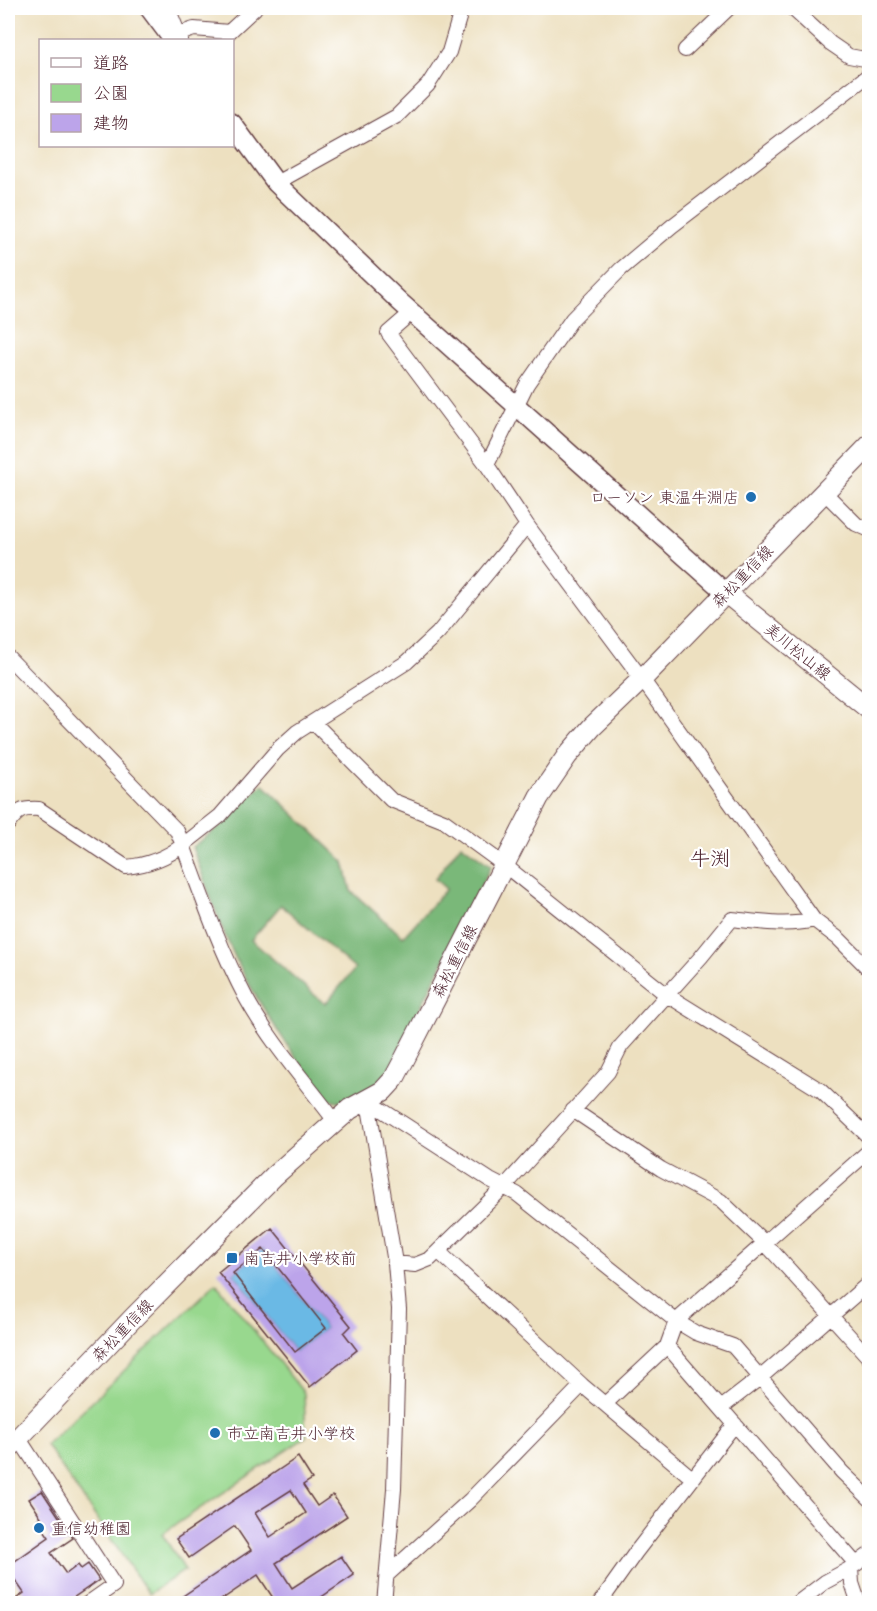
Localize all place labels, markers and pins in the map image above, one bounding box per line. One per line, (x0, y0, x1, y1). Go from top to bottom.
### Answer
place label: ローソン 東温牛淵店 (590, 486, 739, 507)
marker: ローソン 東温牛淵店 (744, 490, 758, 504)
place label: 南吉井小学校前 (244, 1247, 356, 1268)
marker: 南吉井小学校前 (225, 1251, 239, 1265)
place label: 市立南吉井小学校 (227, 1422, 355, 1443)
marker: 市立南吉井小学校 (208, 1426, 222, 1440)
place label: 重信幼稚園 (51, 1517, 131, 1538)
marker: 重信幼稚園 (32, 1521, 46, 1535)

